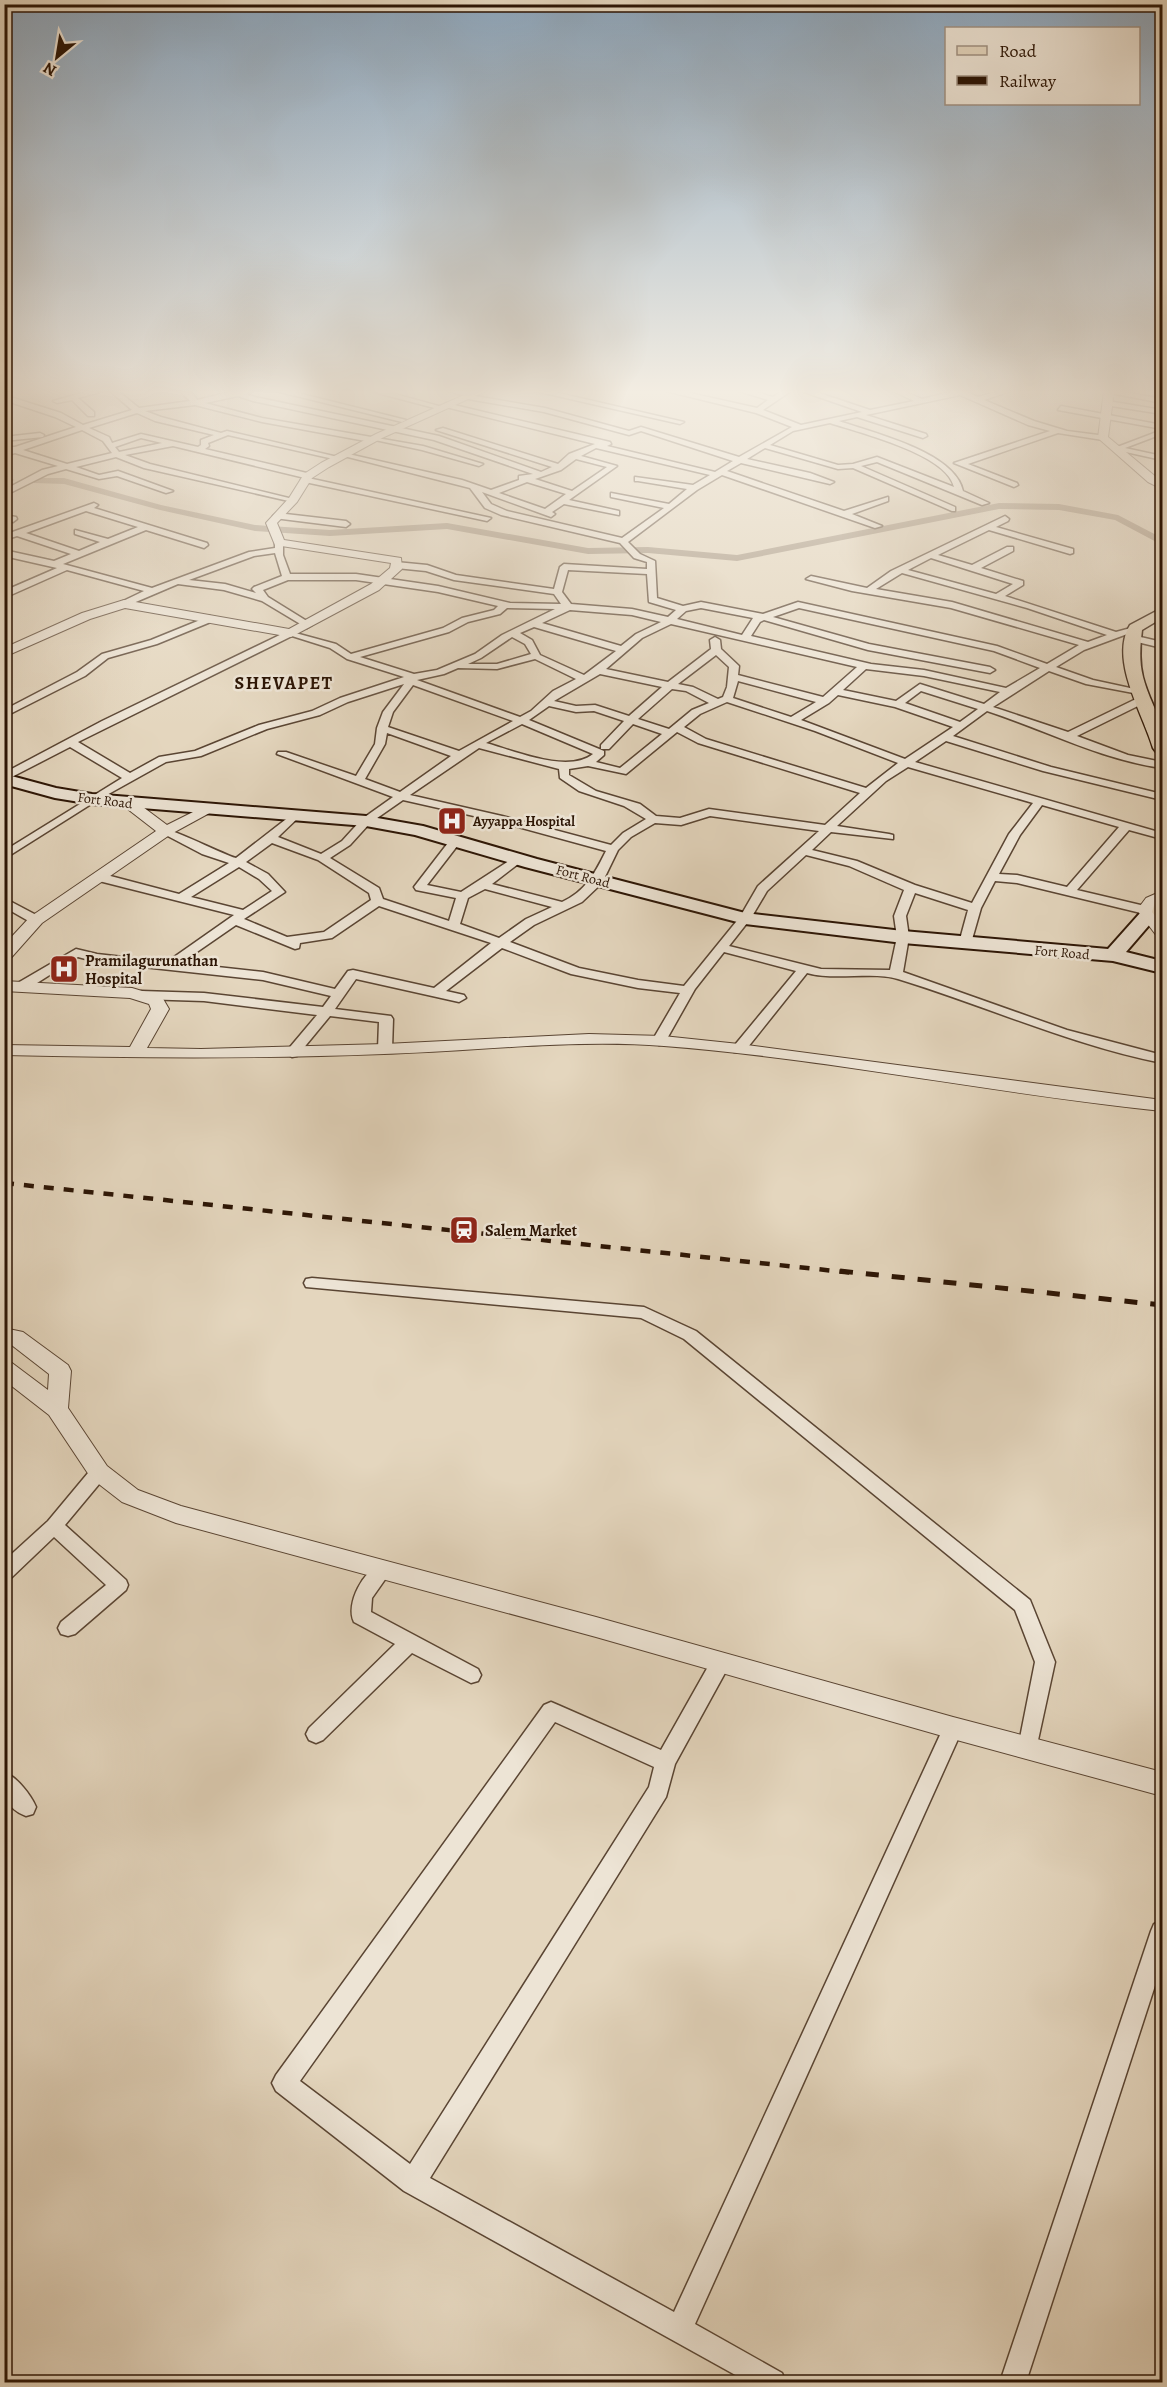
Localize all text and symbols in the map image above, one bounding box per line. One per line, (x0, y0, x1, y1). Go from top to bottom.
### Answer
north arrow (27, 27, 87, 87)
legend (945, 27, 1140, 105)
text: Road (999, 39, 1037, 63)
text: N (39, 57, 61, 82)
text: Railway (999, 69, 1057, 93)
district label: SHEVAPET (235, 671, 333, 695)
street label: Fort Road (76, 788, 134, 813)
hospital icon: Ayyappa Hospital (436, 805, 468, 837)
place label: Ayyappa Hospital (472, 812, 575, 831)
street label: Fort Road (554, 860, 613, 893)
street label: Fort Road (1034, 941, 1091, 964)
place label: Pramilagurunathan Hospital (85, 950, 218, 990)
hospital icon: Pramilagurunathan Hospital (48, 953, 80, 985)
station icon: Salem Market (448, 1214, 480, 1246)
place label: Salem Market (485, 1220, 578, 1242)

